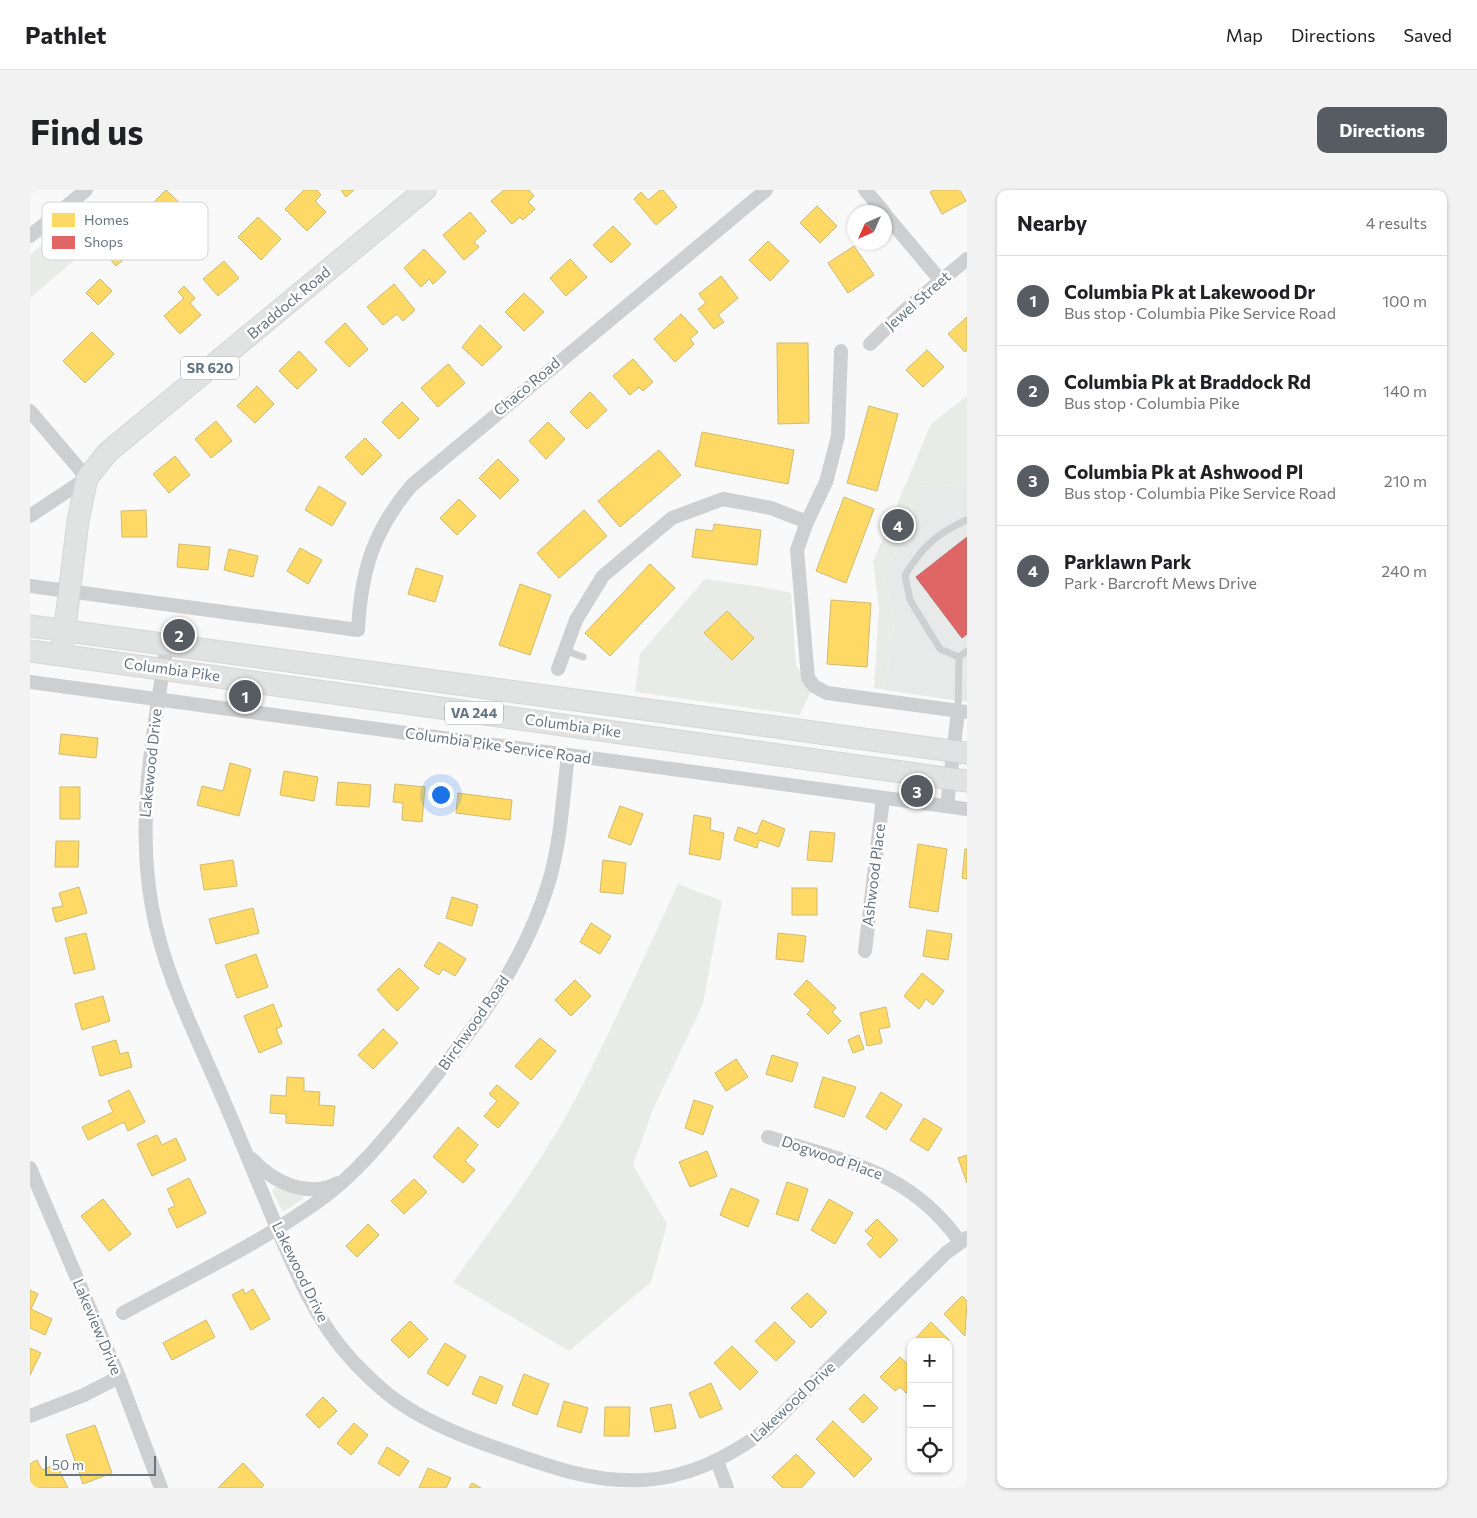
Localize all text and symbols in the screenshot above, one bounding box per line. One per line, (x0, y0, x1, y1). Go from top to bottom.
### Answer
text: Pathlet (25, 20, 106, 49)
text: Map (1226, 24, 1263, 46)
text: Directions (1291, 24, 1375, 46)
text: Saved (1403, 24, 1452, 46)
button: Directions (1317, 107, 1447, 153)
text: Find us (30, 109, 144, 152)
legend (42, 202, 208, 260)
north arrow (847, 205, 892, 250)
text: Nearby (1017, 210, 1087, 235)
text: Homes (84, 211, 129, 228)
text: 4 results (1366, 213, 1427, 232)
text: Shops (84, 233, 123, 250)
street label: Braddock Road (243, 262, 334, 342)
street label: Jewel Street (881, 267, 954, 334)
text: Columbia Pk at Lakewood Dr (1064, 280, 1315, 303)
text: 1 (1029, 291, 1037, 310)
text: 100 m (1382, 291, 1427, 310)
text: Bus stop · Columbia Pike Service Road (1064, 303, 1336, 322)
street label: Chaco Road (490, 353, 563, 419)
road number: SR 620 (181, 357, 239, 380)
text: Columbia Pk at Braddock Rd (1064, 370, 1311, 393)
text: 2 (1028, 381, 1038, 400)
text: 140 m (1383, 381, 1427, 400)
text: Bus stop · Columbia Pike (1064, 393, 1240, 412)
text: Columbia Pk at Ashwood Pl (1064, 460, 1303, 483)
text: 3 (1028, 471, 1038, 490)
text: 210 m (1384, 471, 1427, 490)
text: Bus stop · Columbia Pike Service Road (1064, 483, 1336, 502)
pin: 4 (882, 506, 914, 544)
text: Parklawn Park (1064, 550, 1192, 573)
text: 4 (1028, 561, 1038, 580)
text: 240 m (1381, 561, 1427, 580)
text: Park · Barcroft Mews Drive (1064, 573, 1257, 592)
pin: 2 (163, 616, 195, 654)
street label: Columbia Pike (123, 653, 221, 685)
pin: 1 (229, 677, 261, 715)
road number: VA 244 (445, 702, 503, 724)
street label: Lakewood Drive (135, 707, 165, 818)
street label: Columbia Pike (524, 709, 622, 741)
street label: Columbia Pike Service Road (404, 723, 592, 767)
pin: 3 (901, 772, 933, 810)
your location (428, 782, 454, 808)
street label: Ashwood Place (858, 822, 888, 927)
street label: Birchwood Road (434, 972, 512, 1073)
street label: Dogwood Place (779, 1131, 885, 1183)
street label: Lakewood Drive (269, 1218, 333, 1325)
street label: Lakeview Drive (70, 1276, 126, 1377)
map controls (907, 1338, 952, 1473)
button: + (907, 1338, 952, 1383)
street label: Lakewood Drive (746, 1357, 839, 1445)
button: − (907, 1383, 952, 1428)
button: locate (907, 1428, 952, 1473)
scale bar (45, 1453, 156, 1476)
text: 50 m (52, 1456, 84, 1473)

